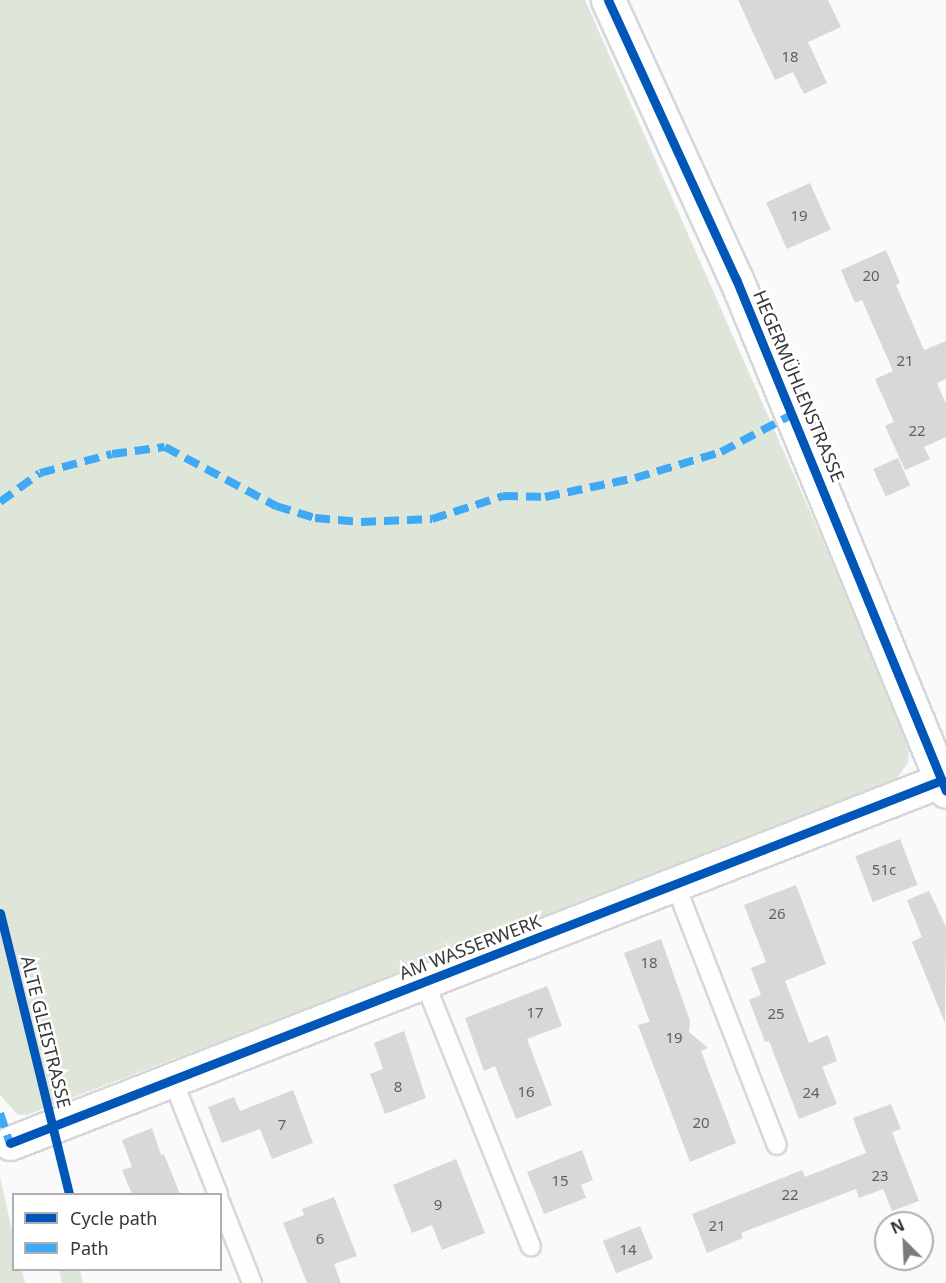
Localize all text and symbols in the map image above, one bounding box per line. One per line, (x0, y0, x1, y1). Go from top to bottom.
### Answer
house number: 18 (781, 48, 799, 66)
house number: 19 (790, 207, 808, 225)
house number: 20 (862, 267, 880, 285)
street label: HEGERMÜHLENSTRASSE (749, 287, 849, 485)
house number: 21 (896, 352, 914, 370)
house number: 22 (908, 422, 926, 440)
house number: 51c (872, 861, 896, 879)
house number: 26 (768, 905, 786, 923)
street label: AM WASSERWERK (396, 910, 544, 984)
street label: ALTE GLEISTRASSE (17, 954, 75, 1110)
house number: 18 (640, 954, 658, 972)
house number: 17 (526, 1004, 544, 1022)
house number: 25 (767, 1005, 785, 1023)
house number: 19 (665, 1029, 683, 1047)
house number: 8 (394, 1078, 402, 1096)
house number: 16 (517, 1083, 535, 1101)
house number: 24 (802, 1084, 820, 1102)
house number: 20 (692, 1114, 710, 1132)
house number: 7 (278, 1116, 286, 1134)
house number: 23 (871, 1167, 889, 1185)
house number: 15 (551, 1172, 569, 1190)
house number: 22 (781, 1186, 799, 1204)
legend (12, 1193, 222, 1271)
house number: 9 (434, 1196, 442, 1214)
text: Cycle path (70, 1206, 157, 1230)
north arrow (874, 1211, 934, 1271)
text: N (887, 1214, 908, 1239)
house number: 21 (708, 1217, 726, 1235)
house number: 6 (316, 1230, 324, 1248)
text: Path (70, 1236, 109, 1260)
house number: 14 (619, 1241, 637, 1259)

